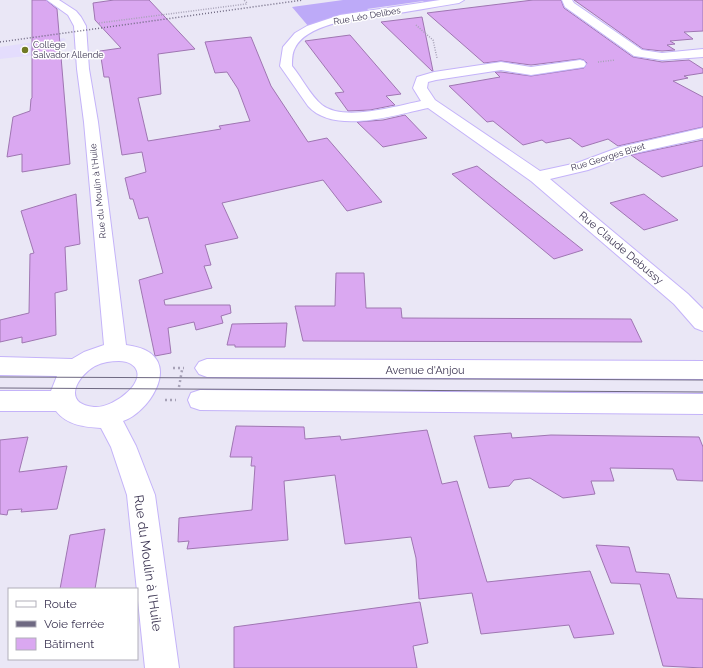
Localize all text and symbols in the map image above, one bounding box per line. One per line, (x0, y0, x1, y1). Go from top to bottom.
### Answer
street label: Rue Léo Delibes (333, 5, 402, 27)
place label: Collège Salvador Allende (33, 40, 104, 60)
marker: Collège Salvador Allende (20, 45, 30, 55)
street label: Rue Georges Bizet (570, 141, 646, 173)
street label: Rue du Moulin à l'Huile (88, 142, 108, 239)
street label: Rue Claude Debussy (576, 209, 666, 287)
street label: Avenue d'Anjou (385, 364, 465, 377)
street label: Rue du Moulin à l'Huile (131, 494, 165, 633)
legend (8, 588, 138, 660)
text: Route (44, 597, 77, 611)
text: Voie ferrée (44, 617, 104, 631)
text: Bâtiment (44, 637, 94, 651)

